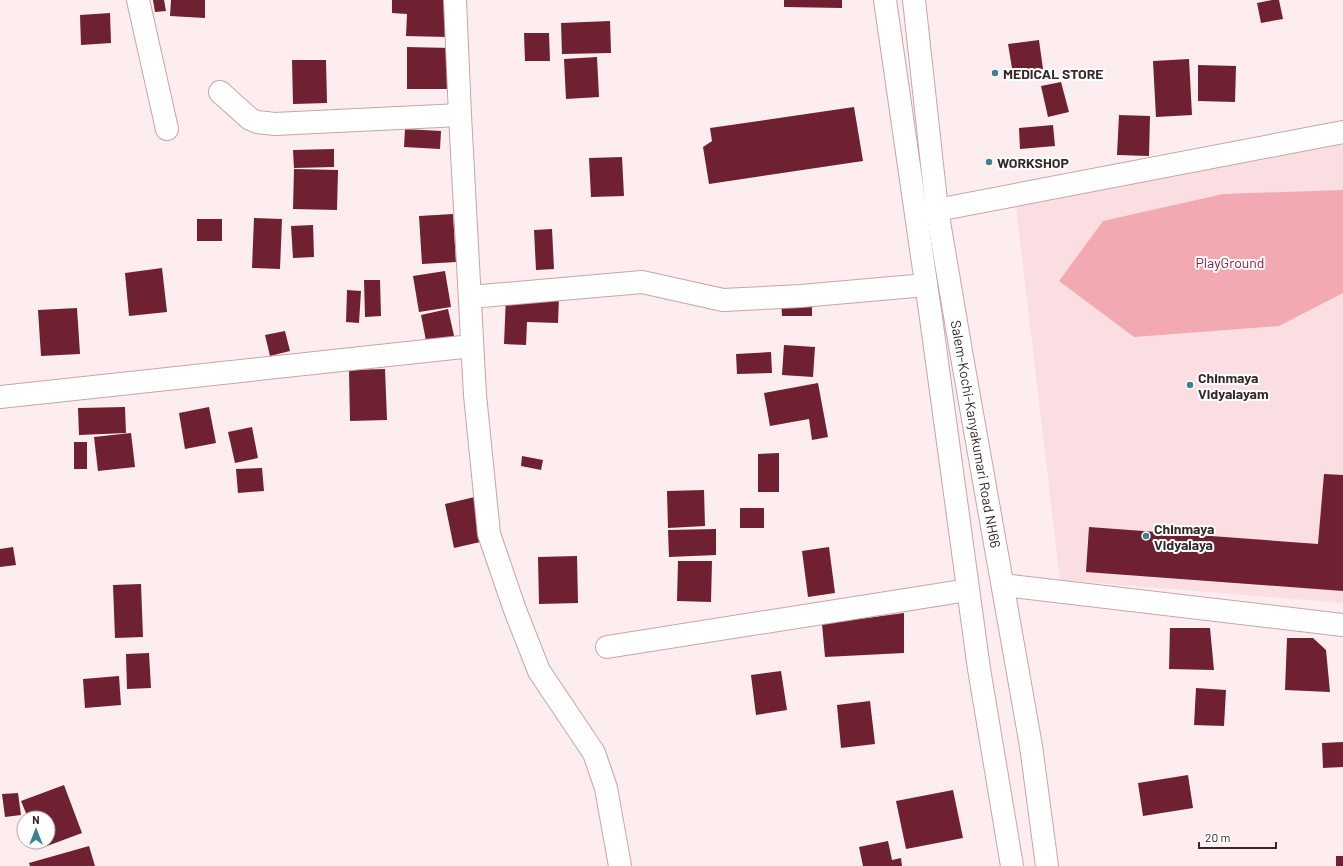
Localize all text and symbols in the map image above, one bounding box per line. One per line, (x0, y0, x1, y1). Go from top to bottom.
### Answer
place label: MEDICAL STORE (1003, 65, 1104, 82)
marker: MEDICAL STORE (990, 68, 1000, 78)
place label: WORKSHOP (997, 154, 1069, 171)
marker: WORKSHOP (984, 157, 994, 167)
park label: PlayGround (1196, 254, 1264, 271)
street label: Salem-Kochi-Kanyakumari Road NH66 (948, 319, 1004, 549)
place label: Chinmaya Vidyalayam (1198, 369, 1269, 402)
marker: Chinmaya Vidyalayam (1185, 380, 1195, 390)
place label: Chinmaya Vidyalaya (1154, 520, 1214, 553)
marker: Chinmaya Vidyalaya (1141, 531, 1151, 541)
north arrow (16, 810, 56, 850)
text: N (32, 813, 40, 826)
scale bar (1199, 824, 1276, 850)
text: 20 m (1205, 830, 1231, 844)

